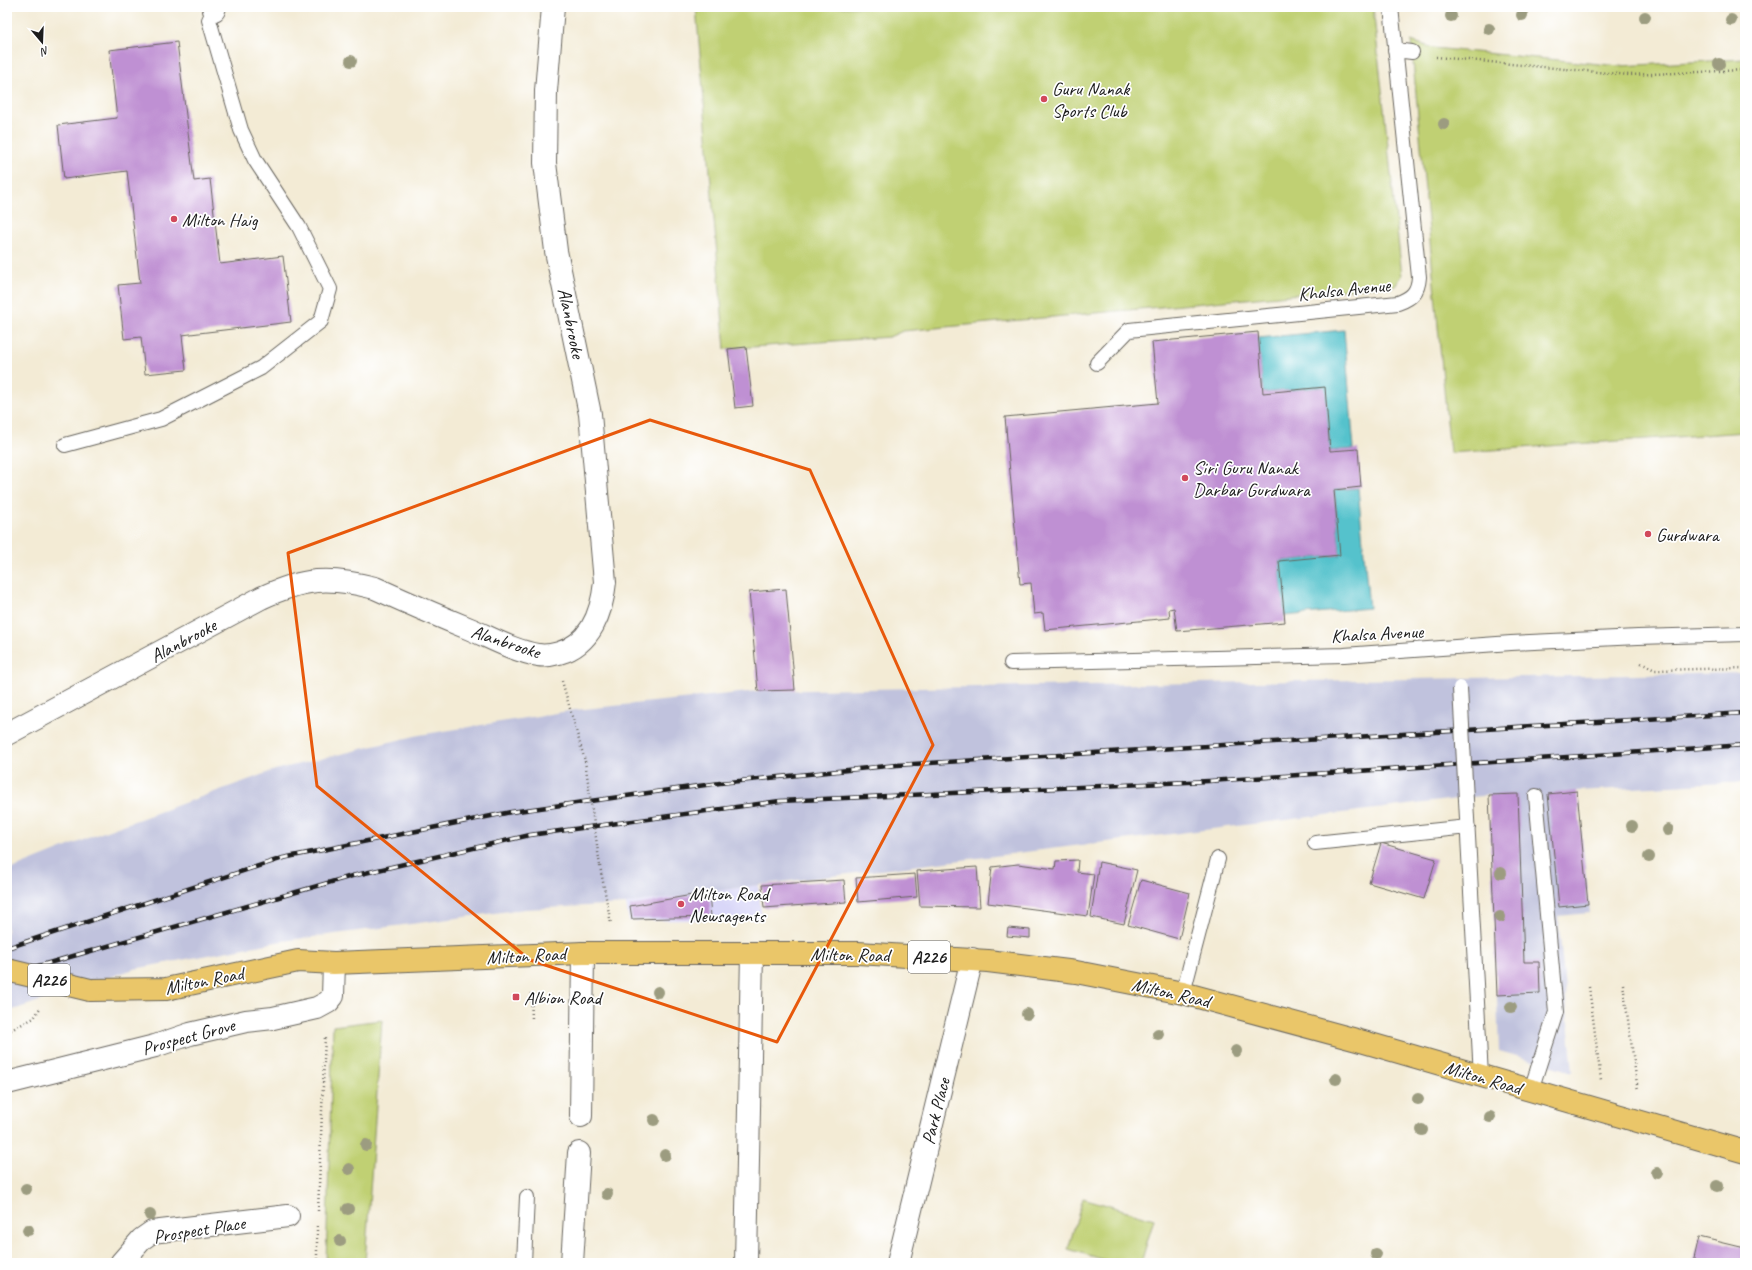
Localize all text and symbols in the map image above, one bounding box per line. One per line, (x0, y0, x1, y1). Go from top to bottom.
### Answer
north arrow (22, 22, 62, 62)
text: N (38, 44, 51, 60)
place label: Guru Nanak Sports Club (1052, 77, 1131, 123)
marker: Guru Nanak Sports Club (1039, 94, 1049, 104)
place label: Milton Haig (182, 208, 259, 232)
marker: Milton Haig (169, 214, 179, 224)
street label: Khalsa Avenue (1297, 273, 1393, 307)
street label: Alanbrooke (552, 286, 591, 362)
place label: Siri Guru Nanak Darbar Gurdwara (1193, 456, 1311, 502)
marker: Siri Guru Nanak Darbar Gurdwara (1180, 473, 1190, 483)
place label: Gurdwara (1656, 523, 1721, 547)
marker: Gurdwara (1643, 529, 1653, 539)
street label: Alanbrooke (146, 613, 222, 668)
street label: Alanbrooke (468, 620, 545, 665)
street label: Khalsa Avenue (1330, 620, 1426, 648)
place label: Milton Road Newsagents (689, 882, 772, 928)
marker: Milton Road Newsagents (676, 899, 686, 909)
road number: A226 (908, 941, 950, 973)
street label: Milton Road (486, 942, 570, 970)
street label: Milton Road (810, 942, 893, 968)
street label: Milton Road (163, 961, 249, 1000)
road number: A226 (28, 964, 70, 996)
street label: Milton Road (1129, 972, 1216, 1014)
place label: Albion Road (524, 986, 604, 1010)
marker: Albion Road (511, 992, 521, 1002)
street label: Prospect Grove (139, 1013, 239, 1061)
street label: Milton Road (1441, 1055, 1528, 1101)
street label: Park Place (916, 1074, 956, 1147)
street label: Prospect Place (152, 1211, 249, 1249)

